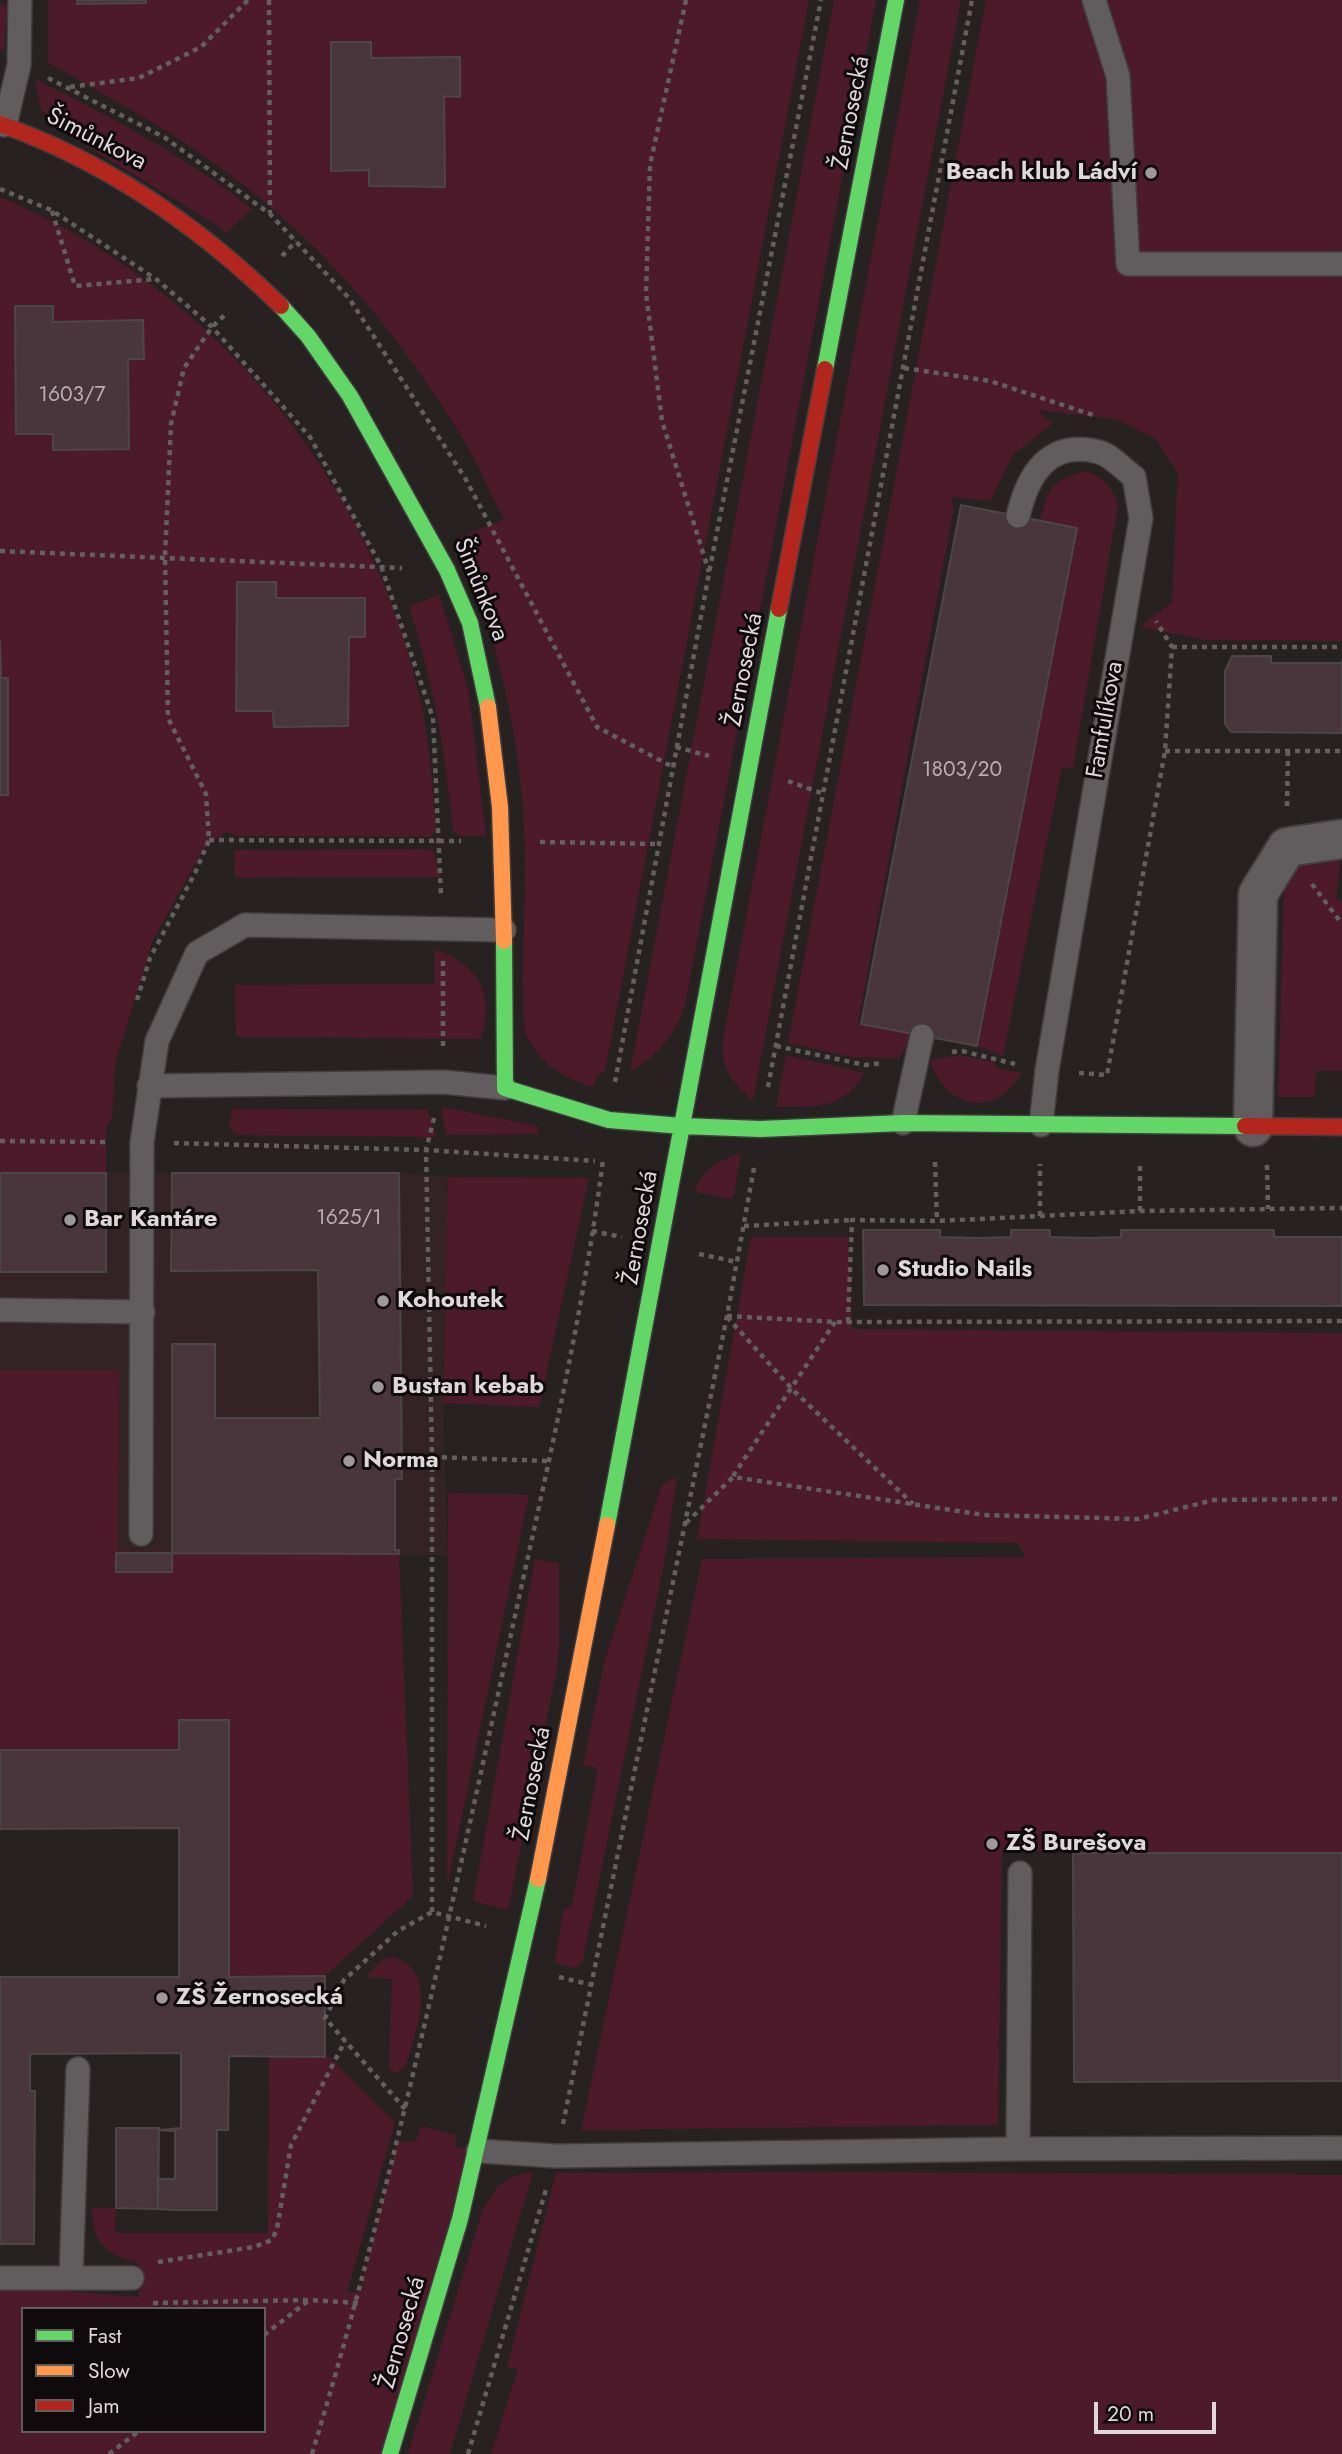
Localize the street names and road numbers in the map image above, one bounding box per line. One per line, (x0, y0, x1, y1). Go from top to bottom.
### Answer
street label: Žernosecká (827, 54, 877, 172)
street label: Šimůnkova (41, 103, 151, 177)
street label: Šimůnkova (446, 534, 514, 646)
street label: Žernosecká (720, 611, 770, 729)
street label: Famfulíkova (1082, 659, 1130, 781)
street label: Žernosecká (617, 1169, 665, 1287)
street label: Žernosecká (508, 1725, 558, 1843)
street label: Žernosecká (373, 2274, 433, 2392)

